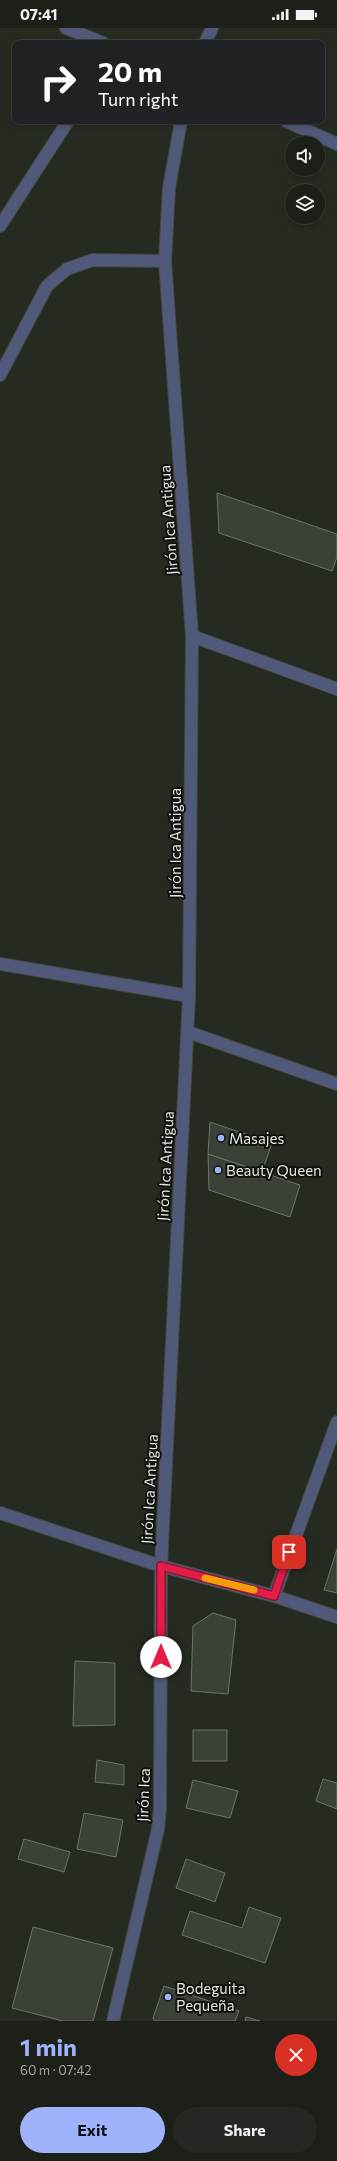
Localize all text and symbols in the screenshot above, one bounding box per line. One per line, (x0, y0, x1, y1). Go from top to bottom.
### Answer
text: 07:41 (20, 5, 58, 23)
text: 20 m (98, 54, 162, 88)
icon: right (32, 56, 84, 108)
text: Turn right (98, 88, 178, 110)
map controls (285, 136, 325, 224)
button: sound (285, 136, 325, 176)
button: layers (285, 184, 325, 224)
street label: Jirón Ica Antigua (155, 464, 181, 576)
street label: Jirón Ica Antigua (166, 788, 184, 898)
street label: Jirón Ica Antigua (153, 1111, 177, 1221)
place label: Masajes (229, 1129, 284, 1147)
marker: Masajes (216, 1133, 226, 1143)
place label: Beauty Queen (226, 1161, 322, 1179)
marker: Beauty Queen (213, 1165, 223, 1175)
street label: Jirón Ica Antigua (137, 1434, 161, 1544)
pin (272, 1535, 306, 1569)
icon: arrive (278, 1541, 300, 1563)
position arrow (140, 1636, 182, 1678)
street label: Jirón Ica (133, 1768, 153, 1822)
place label: Bodeguita Pequeña (176, 1979, 246, 2014)
marker: Bodeguita Pequeña (163, 1992, 173, 2002)
text: 1 min (20, 2032, 77, 2061)
button: close (275, 2034, 317, 2076)
text: 60 m · 07:42 (20, 2062, 91, 2078)
button: Exit (20, 2107, 165, 2153)
button: Share (173, 2107, 317, 2153)

